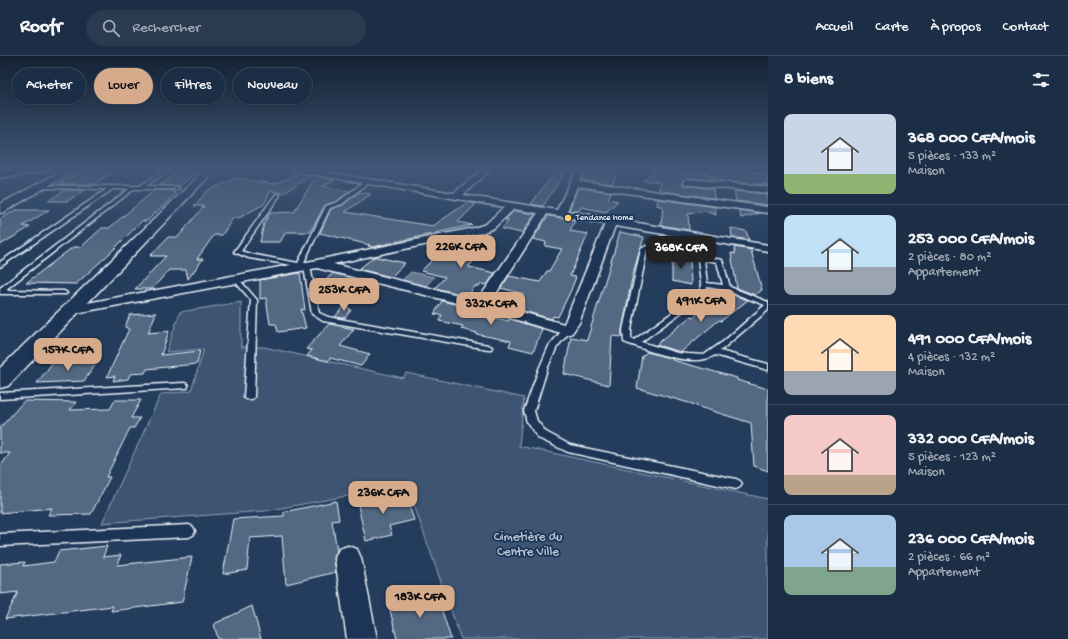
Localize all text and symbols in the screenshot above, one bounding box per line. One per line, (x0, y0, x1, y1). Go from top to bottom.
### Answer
search box (86, 10, 366, 46)
text: Roofr (20, 16, 62, 39)
icon: search (100, 17, 122, 39)
text: Rechercher (132, 19, 200, 37)
text: Accueil (816, 19, 853, 36)
text: Carte (875, 19, 909, 36)
text: À propos (931, 19, 981, 36)
text: Contact (1003, 19, 1048, 36)
chip: Acheter (12, 68, 86, 104)
chip: Louer (94, 68, 153, 104)
chip: Filtres (161, 68, 225, 104)
chip: Nouveau (233, 68, 312, 104)
icon: filters (1030, 69, 1052, 91)
text: 8 biens (784, 70, 833, 90)
text: 368 000 CFA/mois (908, 129, 1035, 149)
icon: home (816, 130, 864, 178)
text: 5 pièces · 133 m² (908, 149, 996, 164)
text: Maison (908, 164, 945, 179)
marker: Tendance home (563, 213, 573, 223)
place label: Tendance home (575, 213, 634, 224)
text: 253 000 CFA/mois (908, 230, 1034, 250)
icon: home (816, 231, 864, 279)
pin: 226K CFA (420, 235, 502, 269)
pin: 368K CFA (640, 236, 722, 270)
text: 226K CFA (436, 240, 486, 255)
text: 368K CFA (655, 241, 707, 256)
text: 2 pièces · 80 m² (908, 250, 992, 265)
text: Appartement (908, 265, 980, 280)
pin: 253K CFA (303, 278, 385, 312)
text: 253K CFA (318, 283, 370, 298)
pin: 491K CFA (660, 289, 742, 323)
pin: 332K CFA (450, 292, 532, 326)
text: 491K CFA (676, 294, 726, 309)
text: 332K CFA (465, 297, 517, 312)
text: 491 000 CFA/mois (908, 330, 1031, 350)
icon: home (816, 331, 864, 379)
pin: 157K CFA (27, 338, 109, 372)
text: 157K CFA (43, 343, 93, 358)
text: 4 pièces · 132 m² (908, 350, 995, 365)
text: Maison (908, 365, 945, 380)
text: 332 000 CFA/mois (908, 430, 1034, 450)
icon: home (816, 431, 864, 479)
text: 5 pièces · 123 m² (908, 450, 996, 465)
text: Maison (908, 465, 945, 480)
pin: 236K CFA (342, 481, 424, 515)
text: 236K CFA (357, 486, 409, 501)
park label: Cimetière du Centre Ville (494, 530, 562, 560)
text: 236 000 CFA/mois (908, 530, 1034, 550)
icon: home (816, 531, 864, 579)
text: 2 pièces · 66 m² (908, 550, 990, 565)
text: Appartement (908, 565, 980, 580)
pin: 183K CFA (379, 585, 461, 619)
text: 183K CFA (395, 590, 445, 605)

